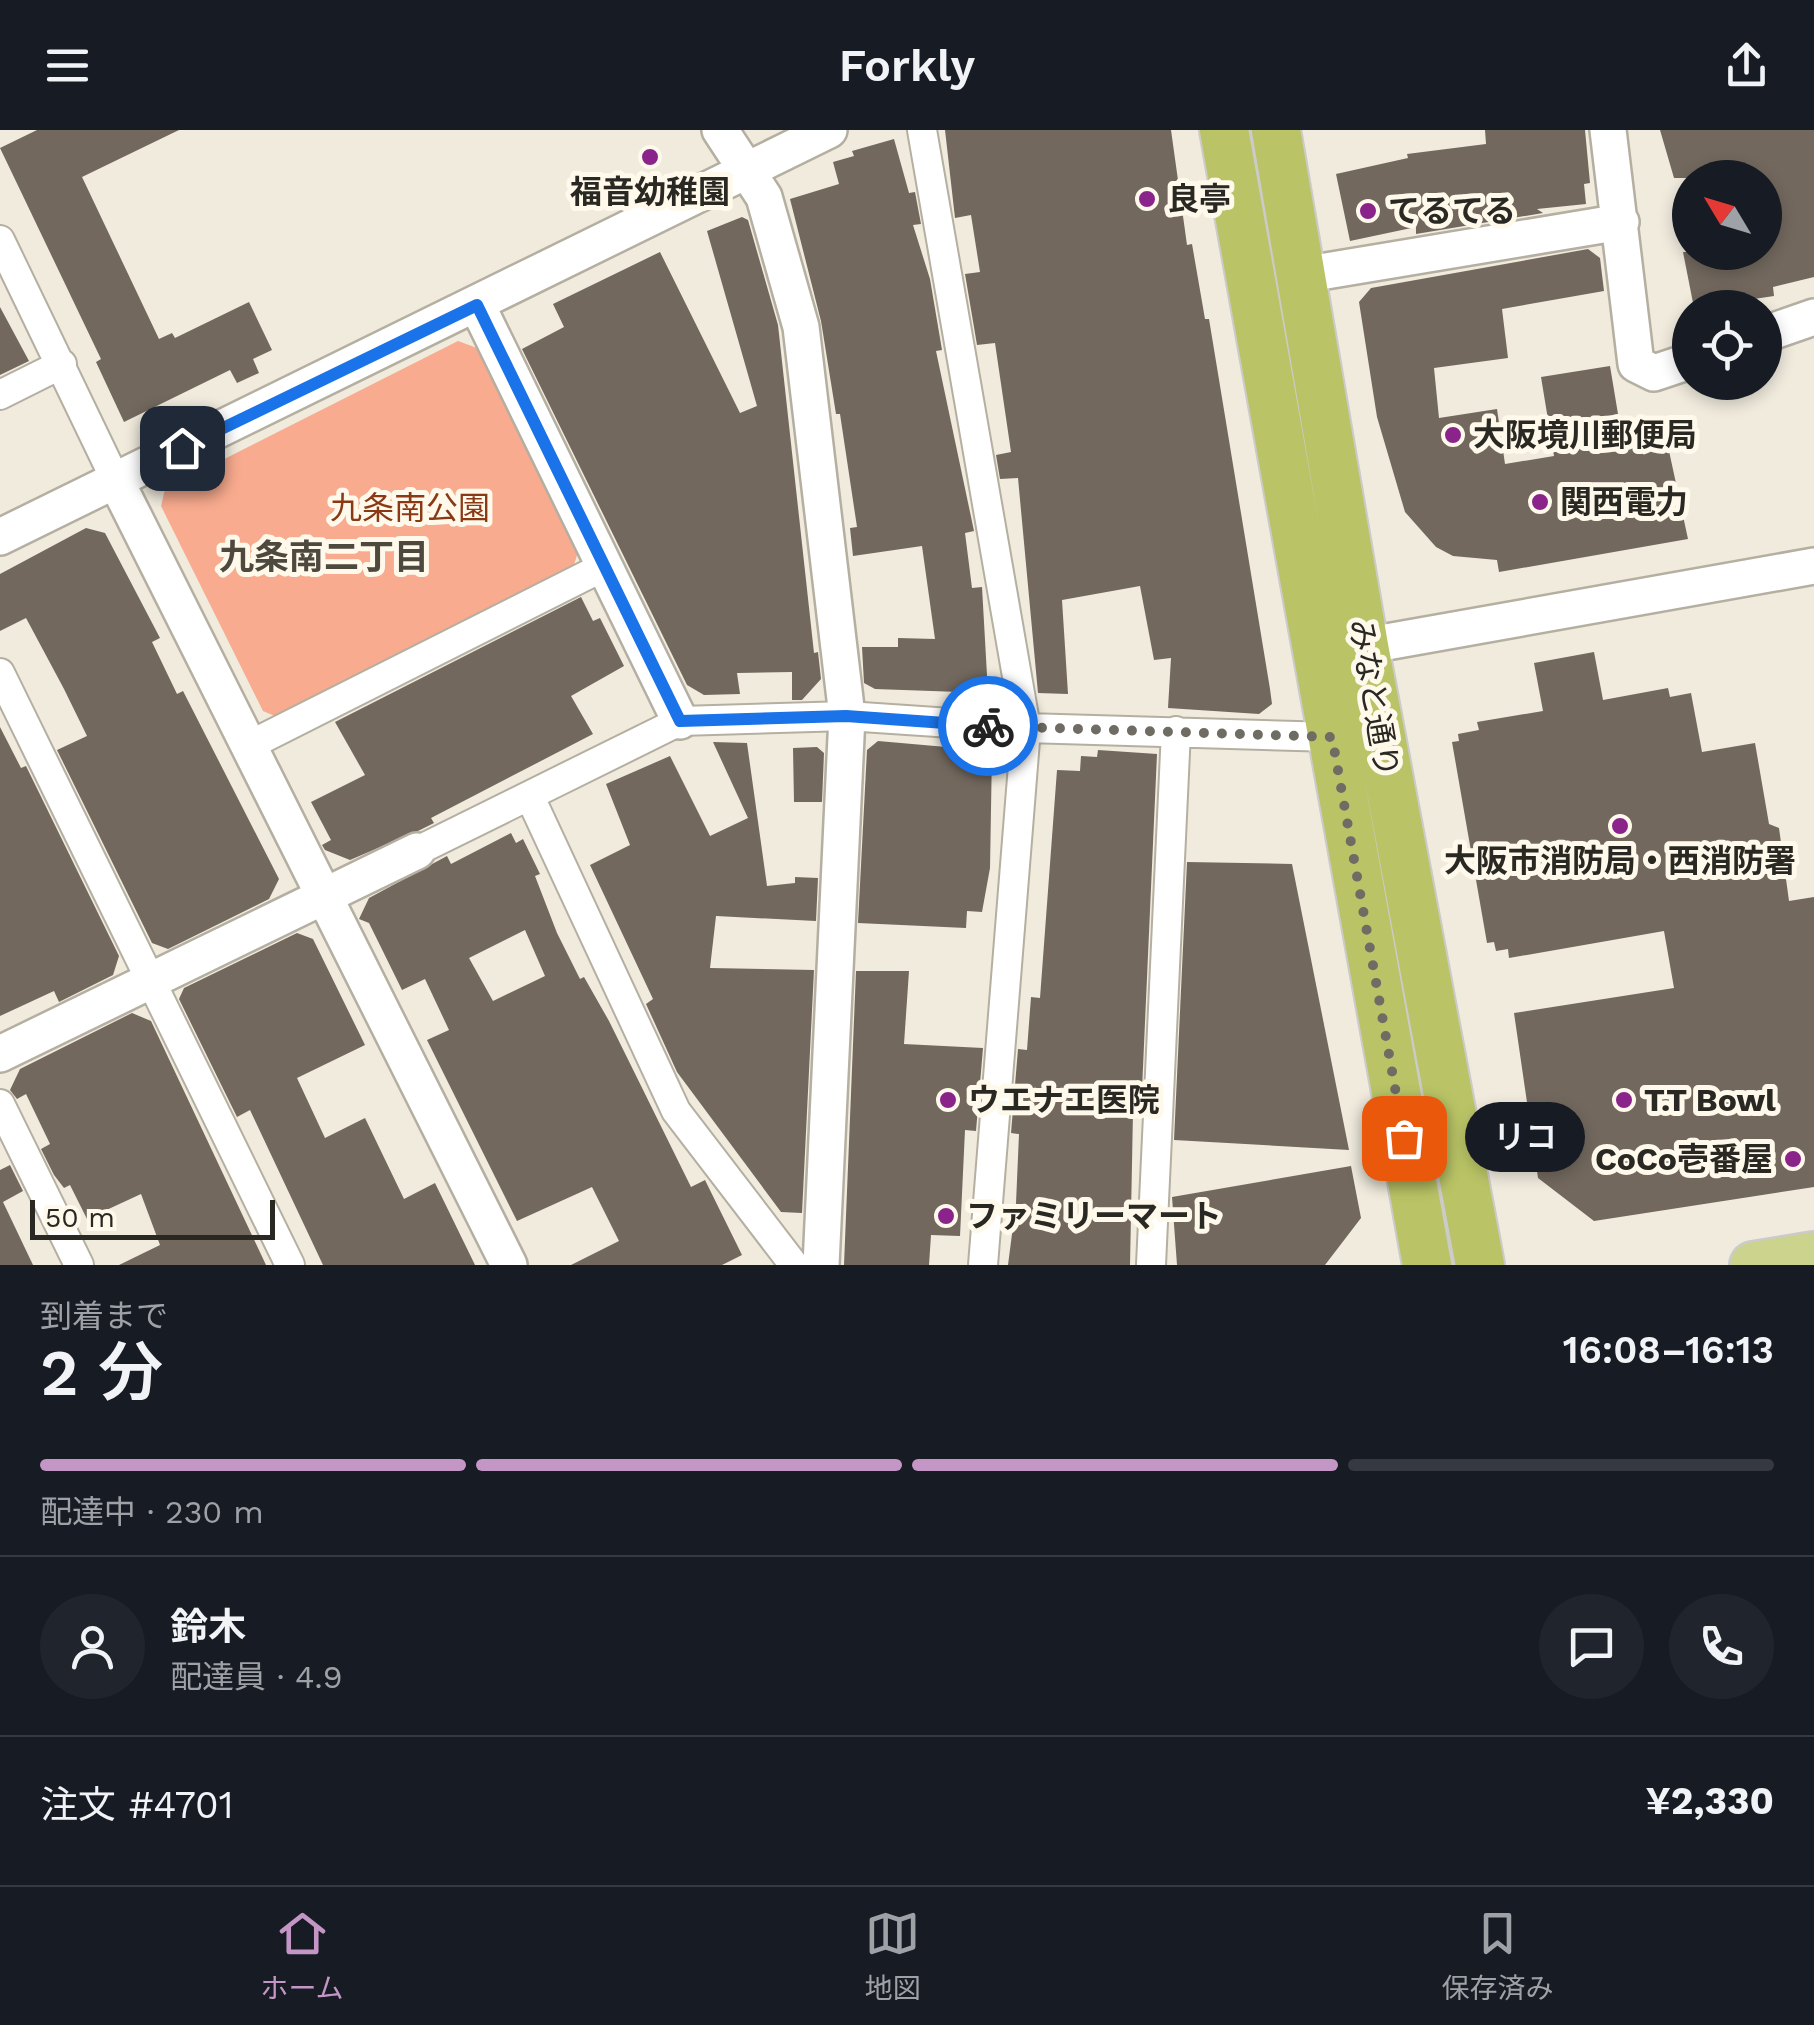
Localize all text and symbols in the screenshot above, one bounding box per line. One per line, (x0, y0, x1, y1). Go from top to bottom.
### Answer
icon: menu (40, 38, 95, 93)
icon: share (1719, 38, 1774, 93)
text: Forkly (839, 39, 975, 92)
marker: 福音幼稚園 (639, 146, 661, 168)
north arrow (1672, 160, 1782, 270)
map controls (1672, 160, 1782, 400)
place label: 福音幼稚園 (570, 173, 730, 211)
place label: 良亭 (1167, 180, 1231, 218)
marker: 良亭 (1136, 188, 1158, 210)
place label: てるてる (1388, 192, 1516, 230)
marker: てるてる (1357, 200, 1379, 222)
button: locate (1672, 290, 1782, 400)
pin (140, 406, 225, 491)
place label: 大阪境川郵便局 (1473, 416, 1697, 454)
icon: home (155, 421, 210, 476)
marker: 大阪境川郵便局 (1442, 424, 1464, 446)
place label: 関西電力 (1560, 483, 1688, 521)
park label: 九条南公園 (330, 489, 490, 527)
marker: 関西電力 (1529, 491, 1551, 513)
district label: 九条南二丁目 (219, 536, 429, 578)
street label: みなと通り (1341, 616, 1407, 780)
courier (938, 676, 1038, 776)
icon: bike (961, 699, 1016, 754)
marker: 大阪市消防局・西消防署 (1609, 815, 1631, 837)
place label: 大阪市消防局・西消防署 (1444, 842, 1796, 880)
place label: ウエナエ医院 (968, 1081, 1160, 1119)
place label: T.T Bowl (1644, 1081, 1776, 1119)
marker: ウエナエ医院 (937, 1089, 959, 1111)
marker: T.T Bowl (1613, 1089, 1635, 1111)
pin (1362, 1096, 1447, 1181)
callout: リコ (1464, 1103, 1584, 1173)
icon: bag (1377, 1111, 1432, 1166)
text: リコ (1493, 1118, 1557, 1156)
place label: CoCo壱番屋 (1595, 1140, 1773, 1178)
marker: CoCo壱番屋 (1782, 1148, 1804, 1170)
scale bar (30, 1195, 275, 1240)
place label: ファミリーマート (966, 1197, 1222, 1235)
text: 50 m (45, 1201, 115, 1234)
marker: ファミリーマート (935, 1205, 957, 1227)
text: 到着まで (40, 1297, 168, 1335)
text: 16:08–16:13 (1563, 1328, 1774, 1372)
text: 2 分 (40, 1335, 163, 1411)
text: 配達中 · 230 m (40, 1493, 264, 1531)
button: person (40, 1594, 145, 1699)
button: chat (1539, 1594, 1644, 1699)
button: phone (1669, 1594, 1774, 1699)
text: 鈴木 (170, 1605, 246, 1649)
text: 配達員 · 4.9 (170, 1658, 343, 1696)
text: ¥2,330 (1645, 1779, 1774, 1823)
text: 注文 #4701 (40, 1783, 234, 1827)
tab: ホーム (260, 1906, 344, 2006)
tab: 地図 (865, 1906, 921, 2006)
tab: 保存済み (1441, 1906, 1554, 2006)

